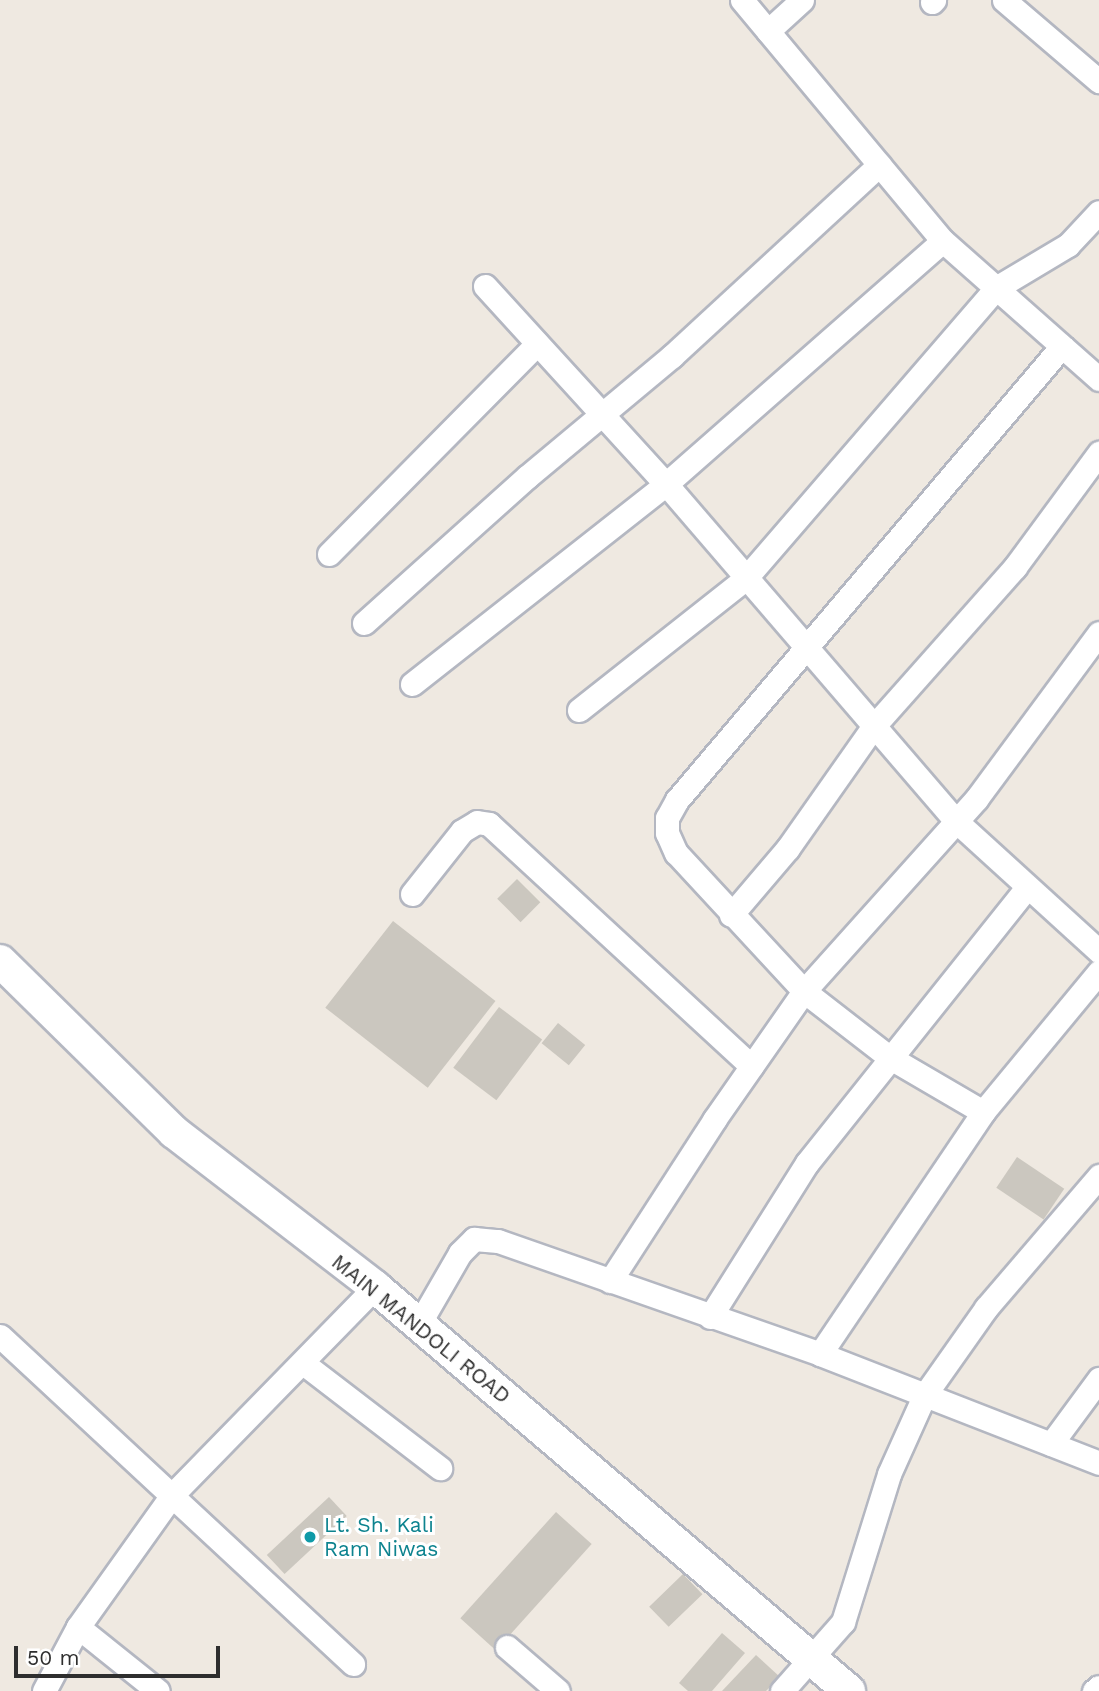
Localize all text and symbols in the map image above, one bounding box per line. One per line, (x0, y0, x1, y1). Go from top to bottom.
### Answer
street label: MAIN MANDOLI ROAD (327, 1249, 515, 1409)
place label: Lt. Sh. Kali Ram Niwas (324, 1512, 438, 1562)
marker: Lt. Sh. Kali Ram Niwas (302, 1529, 318, 1545)
scale bar (18, 1632, 224, 1676)
text: 50 m (27, 1645, 79, 1670)

